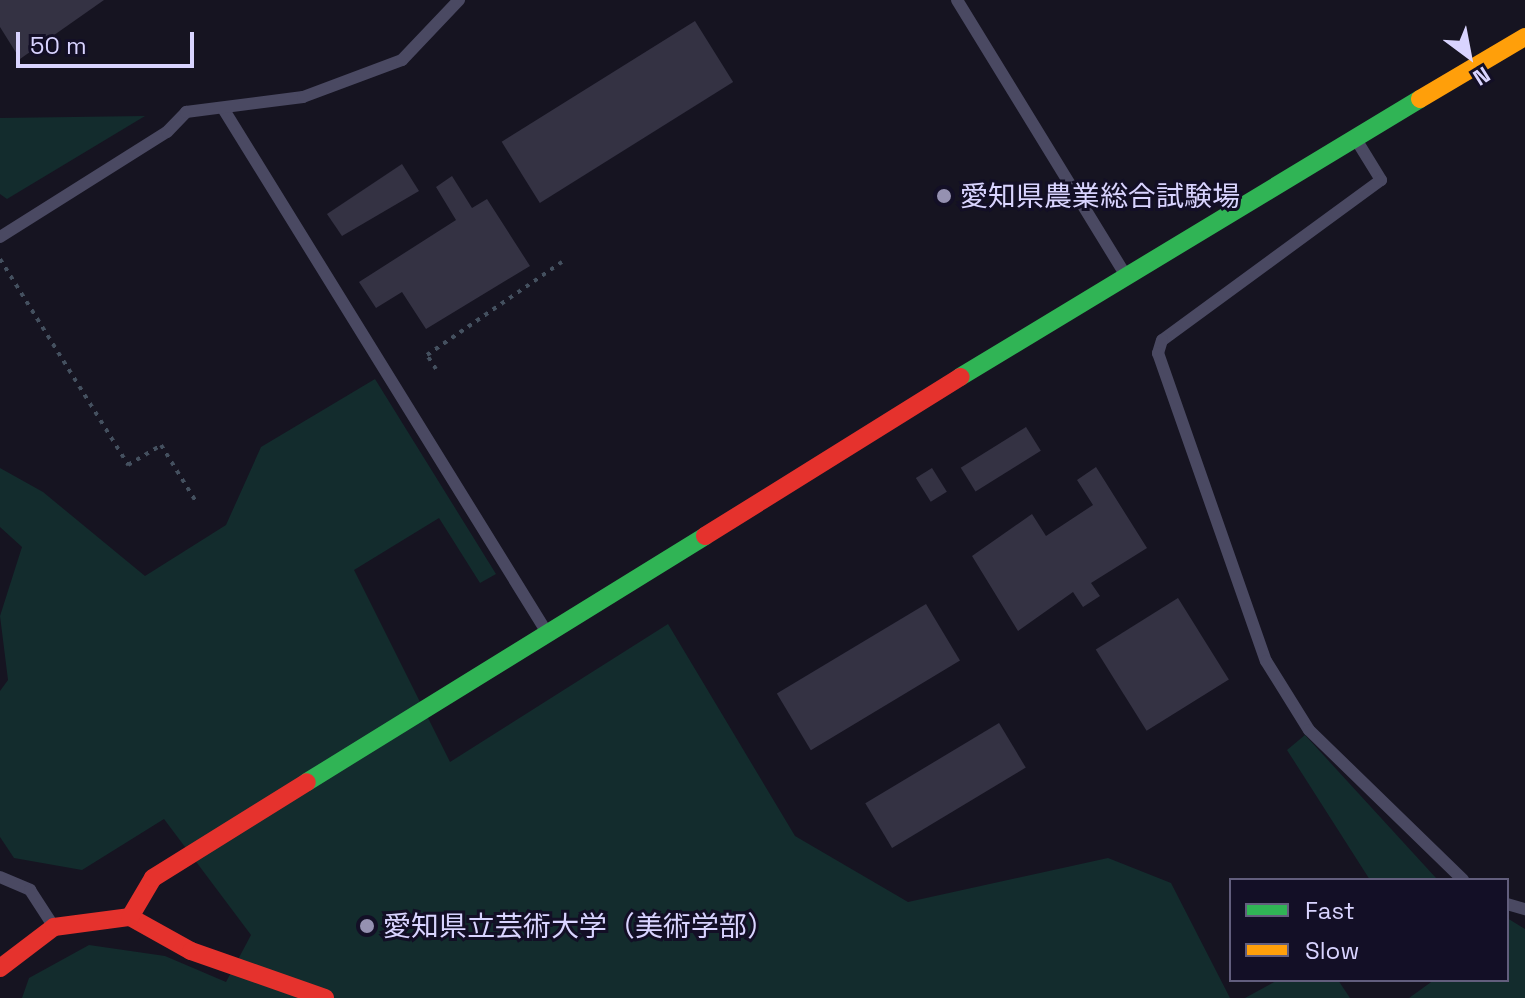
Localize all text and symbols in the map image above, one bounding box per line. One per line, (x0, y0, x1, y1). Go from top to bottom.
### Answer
scale bar (20, 16, 198, 66)
north arrow (1429, 16, 1509, 96)
text: 50 m (30, 30, 87, 61)
text: N (1468, 61, 1495, 92)
place label: 愛知県農業総合試験場 (960, 179, 1240, 213)
marker: 愛知県農業総合試験場 (935, 187, 953, 205)
legend (1229, 878, 1509, 982)
text: Fast (1305, 895, 1355, 926)
place label: 愛知県立芸術大学（美術学部） (383, 909, 775, 943)
marker: 愛知県立芸術大学（美術学部） (358, 917, 376, 935)
text: Slow (1305, 935, 1359, 966)

